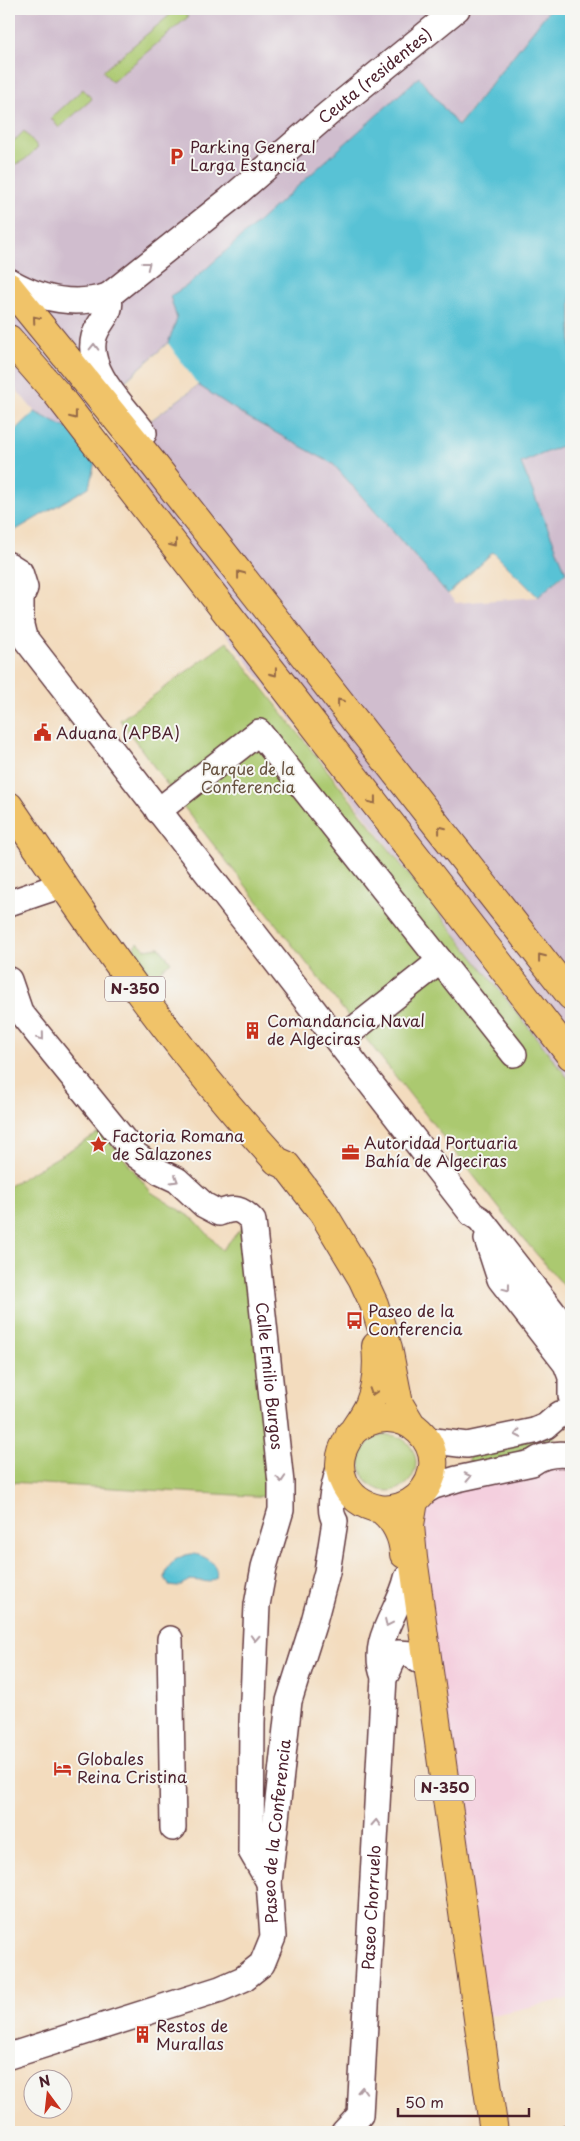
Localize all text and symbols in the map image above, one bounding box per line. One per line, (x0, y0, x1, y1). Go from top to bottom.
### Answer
street label: Ceuta (residentes) (312, 21, 436, 129)
place label: Parking General Larga Estancia (190, 134, 316, 176)
parking icon: Parking General Larga Estancia (166, 146, 186, 166)
one-way arrow (141, 262, 150, 271)
one-way arrow (33, 315, 42, 324)
one-way arrow (89, 342, 99, 350)
one-way arrow (69, 410, 77, 419)
one-way arrow (168, 539, 177, 548)
one-way arrow (237, 570, 246, 580)
one-way arrow (268, 667, 276, 676)
one-way arrow (337, 698, 346, 707)
place label: Aduana (APBA) (56, 720, 180, 744)
public building icon: Aduana (APBA) (32, 723, 52, 743)
park label: Parque de la Conferencia (201, 756, 296, 798)
one-way arrow (368, 795, 376, 804)
one-way arrow (438, 825, 447, 835)
one-way arrow (539, 954, 547, 963)
road number: N-350 (105, 976, 165, 1002)
place label: Comandancia Naval de Algeciras (267, 1008, 425, 1050)
building icon: Comandancia Naval de Algeciras (243, 1020, 263, 1040)
one-way arrow (36, 1031, 44, 1040)
place label: Factoria Romana de Salazones (112, 1123, 244, 1165)
place label: Autoridad Portuaria Bahía de Algeciras (364, 1130, 518, 1172)
place icon: Factoria Romana de Salazones (88, 1135, 108, 1155)
office icon: Autoridad Portuaria Bahía de Algeciras (340, 1142, 360, 1162)
one-way arrow (169, 1173, 178, 1183)
one-way arrow (501, 1282, 510, 1292)
place label: Paseo de la Conferencia (368, 1298, 463, 1340)
street label: Calle Emilio Burgos (251, 1301, 290, 1451)
bus stop icon: Paseo de la Conferencia (344, 1310, 364, 1330)
one-way arrow (369, 1387, 379, 1396)
one-way arrow (513, 1428, 522, 1439)
one-way arrow (463, 1472, 472, 1482)
one-way arrow (275, 1475, 286, 1483)
one-way arrow (383, 1618, 394, 1627)
one-way arrow (250, 1634, 261, 1642)
street label: Paseo de la Conferencia (256, 1737, 296, 1925)
place label: Globales Reina Cristina (77, 1746, 187, 1788)
hotel icon: Globales Reina Cristina (53, 1758, 73, 1778)
road number: N-350 (415, 1776, 475, 1800)
one-way arrow (370, 1818, 381, 1826)
street label: Paseo Chorruelo (355, 1844, 386, 1971)
place label: Restos de Murallas (156, 2013, 229, 2055)
building icon: Restos de Murallas (132, 2025, 152, 2045)
north arrow (22, 2068, 72, 2118)
text: N (36, 2069, 53, 2093)
one-way arrow (356, 2086, 367, 2094)
scale bar (398, 2086, 529, 2118)
text: 50 m (405, 2090, 444, 2113)

